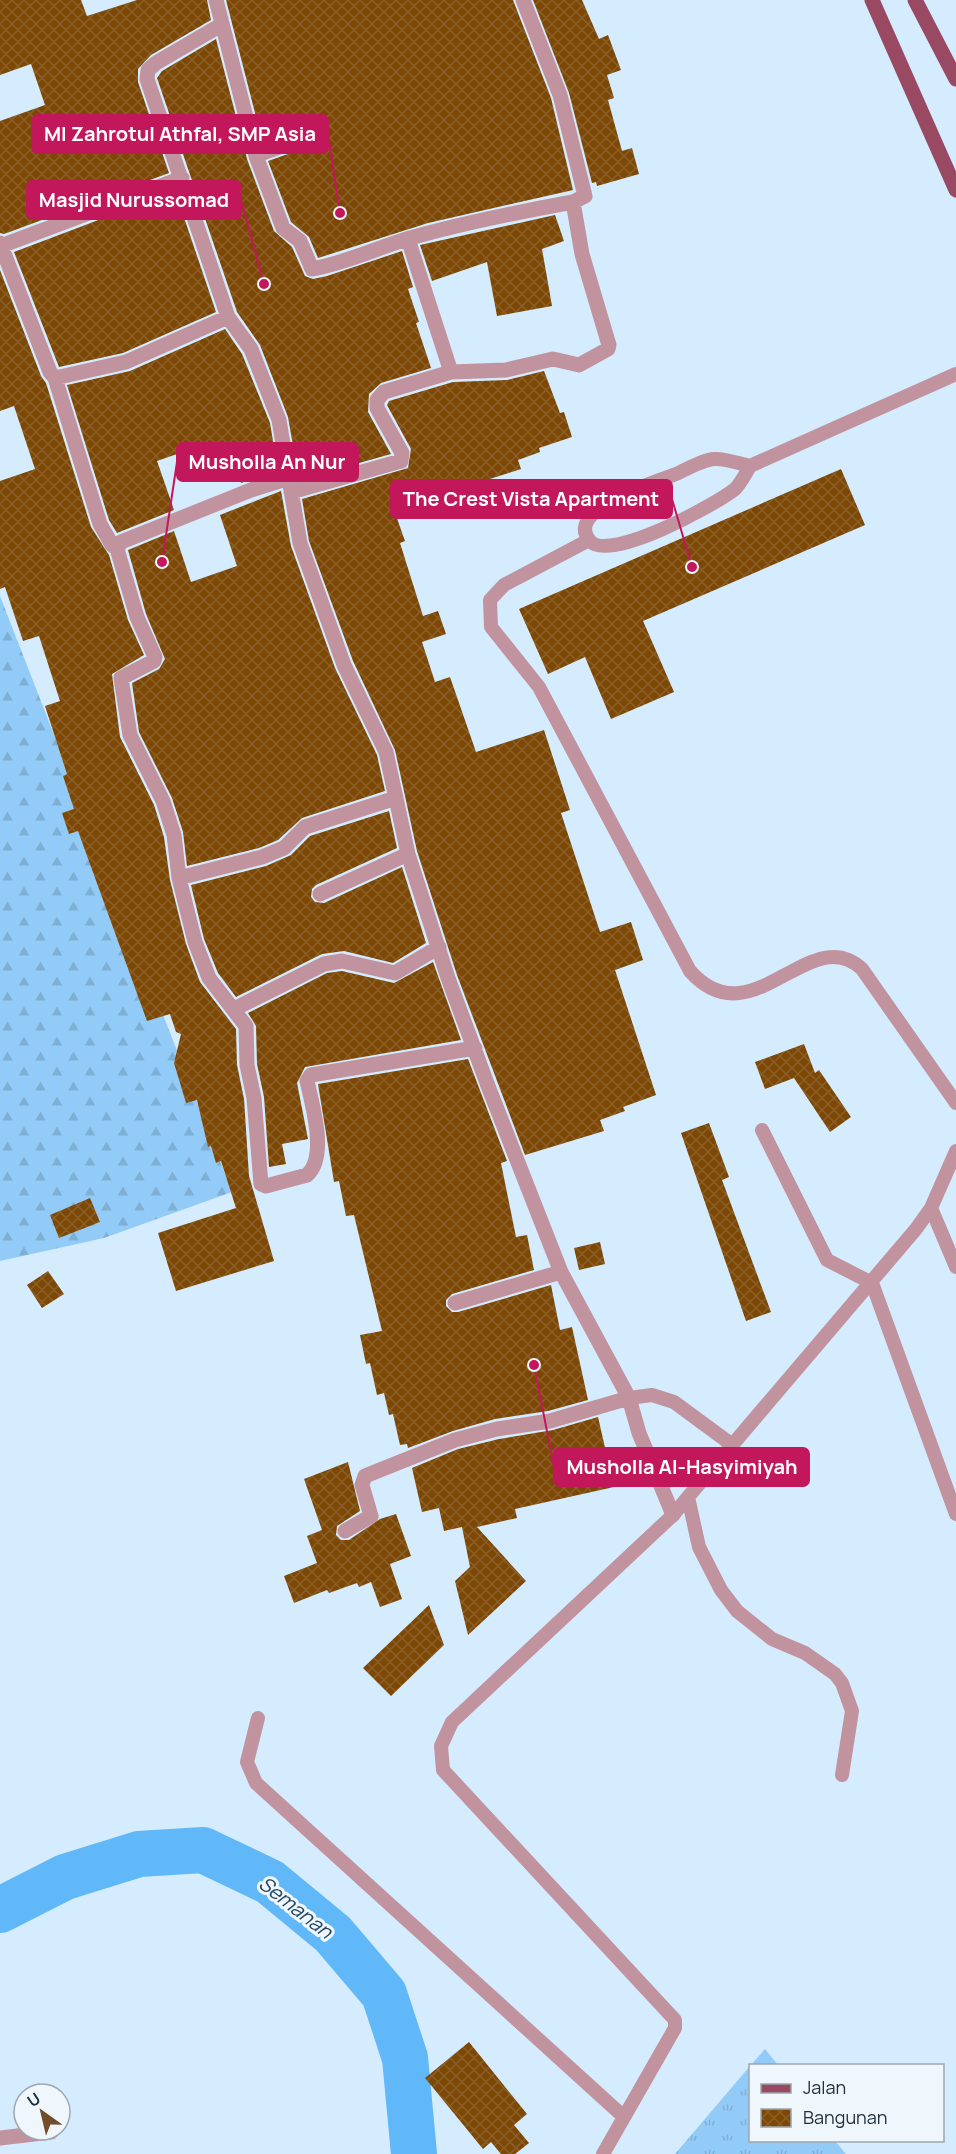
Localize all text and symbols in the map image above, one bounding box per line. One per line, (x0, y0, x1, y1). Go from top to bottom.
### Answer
callout: MI Zahrotul Athfal, SMP Asia (32, 115, 328, 153)
text: MI Zahrotul Athfal, SMP Asia (44, 120, 316, 147)
callout: Masjid Nurussomad (27, 181, 241, 219)
text: Masjid Nurussomad (39, 186, 229, 213)
callout: Musholla An Nur (177, 443, 358, 481)
text: Musholla An Nur (189, 448, 345, 475)
callout: The Crest Vista Apartment (391, 480, 672, 518)
text: The Crest Vista Apartment (403, 485, 659, 512)
callout: Musholla Al-Hasyimiyah (554, 1448, 809, 1486)
text: Musholla Al-Hasyimiyah (566, 1453, 798, 1480)
water label: Semanan (254, 1870, 339, 1945)
legend (749, 2064, 944, 2142)
text: Jalan (803, 2075, 846, 2099)
north arrow (12, 2082, 72, 2142)
text: U (23, 2087, 45, 2112)
text: Bangunan (803, 2105, 887, 2129)

